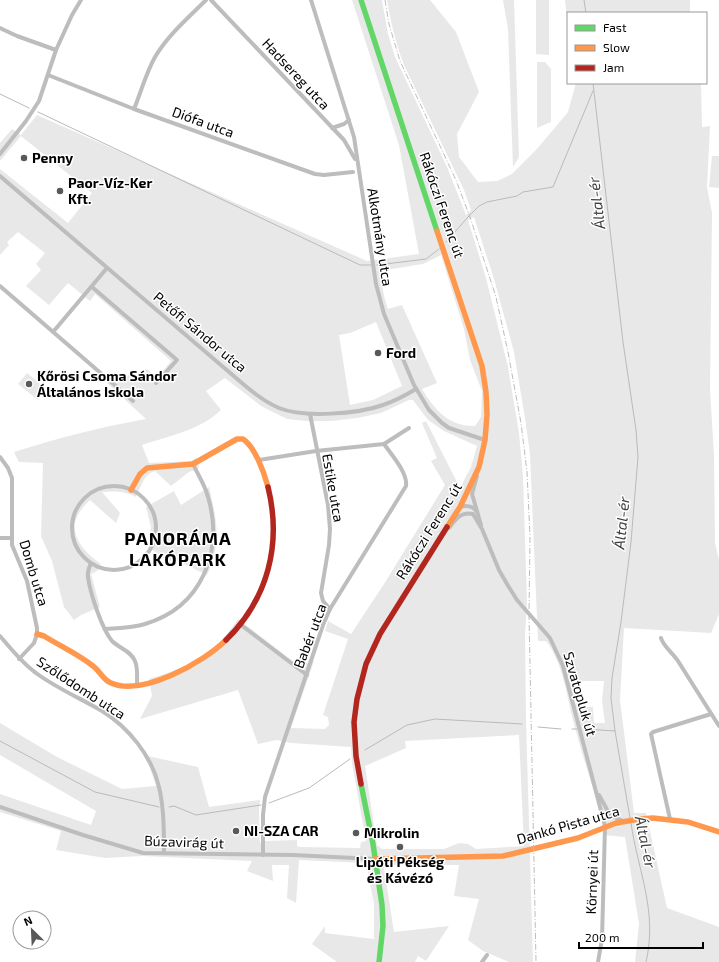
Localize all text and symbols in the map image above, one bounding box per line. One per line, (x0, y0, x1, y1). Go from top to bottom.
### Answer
legend (567, 12, 707, 84)
text: Fast (603, 20, 627, 34)
street label: Hadsereg utca (259, 34, 334, 113)
text: Slow (603, 40, 630, 54)
text: Jam (603, 60, 624, 74)
street label: Diófa utca (170, 102, 236, 141)
place label: Penny (32, 149, 73, 166)
street label: Rákóczi Ferenc út (416, 150, 469, 260)
marker: Penny (19, 153, 29, 163)
place label: Paor-Víz-Ker Kft. (68, 174, 152, 207)
water label: Által-ér (584, 175, 608, 231)
marker: Paor-Víz-Ker Kft. (55, 186, 65, 196)
street label: Alkotmány utca (364, 187, 397, 287)
street label: Petőfi Sándor utca (150, 288, 250, 376)
place label: Ford (386, 344, 416, 361)
marker: Ford (373, 348, 383, 358)
place label: Kőrösi Csoma Sándor Általános Iskola (37, 367, 177, 400)
marker: Kőrösi Csoma Sándor Általános Iskola (24, 379, 34, 389)
street label: Estike utca (319, 452, 348, 523)
street label: Rákóczi Ferenc út (392, 479, 465, 582)
water label: Által-ér (609, 495, 633, 551)
district label: PANORÁMA LAKÓPARK (124, 527, 232, 570)
street label: Domb utca (16, 538, 53, 608)
street label: Babér utca (289, 601, 330, 671)
street label: Szvatopluk út (560, 650, 601, 738)
street label: Szőlődomb utca (34, 653, 129, 723)
street label: Dankó Pista utca (515, 802, 621, 847)
water label: Által-ér (631, 813, 660, 870)
place label: NI-SZA CAR (244, 822, 319, 839)
place label: Mikrolin (364, 824, 420, 841)
marker: NI-SZA CAR (231, 826, 241, 836)
marker: Mikrolin (351, 828, 361, 838)
street label: Búzavirág út (144, 832, 224, 851)
marker: Lipóti Pékség és Kávézó (395, 842, 405, 852)
street label: Környei út (582, 849, 601, 915)
place label: Lipóti Pékség és Kávézó (356, 853, 444, 886)
north arrow (12, 910, 52, 950)
text: N (21, 913, 34, 928)
scale bar (579, 924, 703, 950)
text: 200 m (585, 930, 619, 944)

